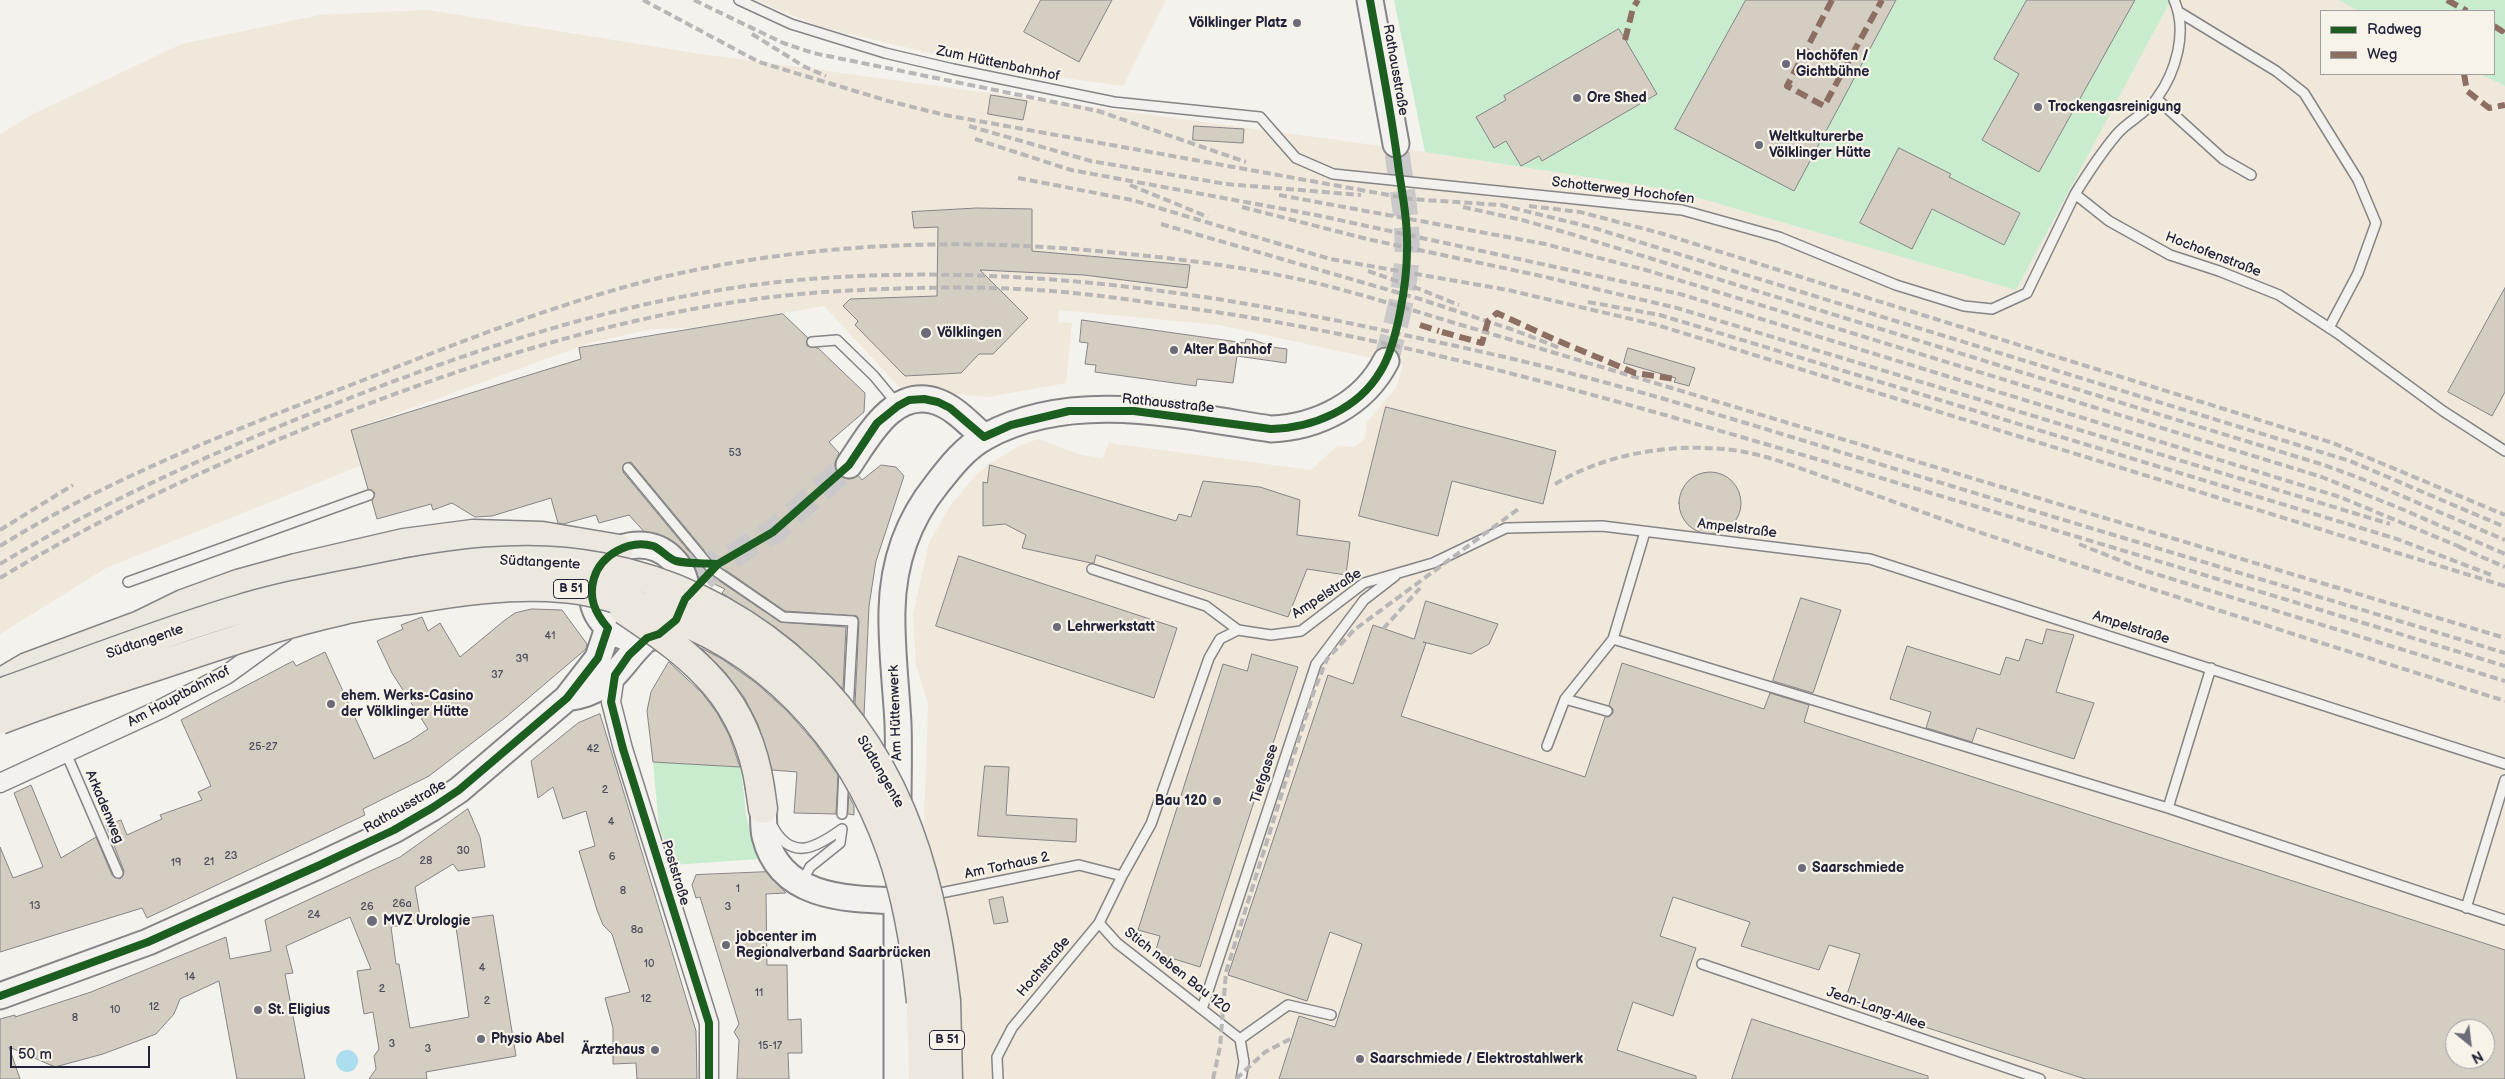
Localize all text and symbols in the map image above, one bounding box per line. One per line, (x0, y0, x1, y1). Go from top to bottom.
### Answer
legend (2320, 10, 2495, 75)
place label: Völklinger Platz (1189, 15, 1287, 31)
marker: Völklinger Platz (1291, 17, 1303, 29)
text: Radweg (2367, 20, 2422, 39)
street label: Rathausstraße (1379, 23, 1411, 117)
street label: Zum Hüttenbahnhof (935, 43, 1061, 85)
text: Weg (2367, 45, 2397, 64)
place label: Hochöfen / Gichtbühne (1796, 48, 1869, 80)
marker: Hochöfen / Gichtbühne (1780, 58, 1792, 70)
place label: Ore Shed (1587, 90, 1647, 106)
marker: Ore Shed (1571, 92, 1583, 104)
place label: Trockengasreinigung (2048, 99, 2181, 115)
marker: Trockengasreinigung (2032, 101, 2044, 113)
place label: Weltkulturerbe Völklinger Hütte (1769, 129, 1871, 162)
marker: Weltkulturerbe Völklinger Hütte (1753, 139, 1765, 151)
street label: Schotterweg Hochofen (1551, 174, 1695, 208)
street label: Hochofenstraße (2163, 229, 2263, 281)
place label: Völklingen (937, 325, 1002, 341)
marker: Völklingen (919, 326, 933, 340)
place label: Alter Bahnhof (1184, 342, 1272, 358)
marker: Alter Bahnhof (1168, 344, 1180, 356)
street label: Rathausstraße (1121, 391, 1215, 417)
house number: 53 (728, 446, 742, 460)
street label: Ampelstraße (1696, 516, 1778, 542)
street label: Südtangente (499, 553, 581, 573)
street label: Ampelstraße (1289, 565, 1365, 623)
road number: B 51 (554, 580, 588, 598)
street label: Ampelstraße (2090, 608, 2172, 648)
place label: Lehrwerkstatt (1067, 619, 1155, 635)
street label: Südtangente (104, 621, 186, 663)
marker: Lehrwerkstatt (1051, 621, 1063, 633)
house number: 41 (545, 629, 555, 643)
house number: 39 (515, 652, 529, 666)
street label: Am Hauptbahnhof (125, 663, 233, 731)
street label: Am Hüttenwerk (886, 665, 906, 761)
house number: 37 (491, 668, 503, 682)
place label: ehem. Werks-Casino der Völklinger Hütte (341, 688, 473, 720)
marker: ehem. Werks-Casino der Völklinger Hütte (325, 698, 337, 710)
street label: Südtangente (853, 733, 907, 811)
house number: 25-27 (249, 740, 277, 754)
house number: 42 (586, 742, 600, 756)
street label: Tiefgasse (1248, 742, 1282, 806)
street label: Arkadenweg (81, 768, 127, 846)
street label: Rathausstraße (361, 777, 449, 837)
house number: 2 (602, 783, 608, 797)
place label: Bau 120 (1155, 793, 1207, 809)
marker: Bau 120 (1211, 795, 1223, 807)
house number: 4 (608, 815, 614, 829)
street label: Poststraße (657, 838, 693, 908)
house number: 30 (456, 844, 470, 858)
house number: 23 (224, 849, 238, 863)
street label: Am Torhaus 2 (963, 849, 1051, 883)
house number: 6 (609, 850, 615, 864)
house number: 28 (420, 854, 432, 868)
house number: 21 (204, 855, 214, 869)
house number: 19 (171, 856, 181, 870)
place label: Saarschmiede (1812, 860, 1904, 876)
marker: Saarschmiede (1796, 862, 1808, 874)
house number: 1 (736, 882, 740, 896)
house number: 8 (620, 884, 626, 898)
house number: 26a (392, 897, 412, 911)
house number: 13 (29, 899, 41, 913)
house number: 26 (360, 900, 374, 914)
house number: 3 (725, 900, 731, 914)
house number: 24 (307, 908, 321, 922)
place label: MVZ Urologie (383, 913, 470, 929)
marker: MVZ Urologie (365, 914, 379, 928)
house number: 8a (631, 923, 643, 937)
street label: Stich neben Bau 120 (1121, 924, 1233, 1018)
place label: jobcenter im Regionalverband Saarbrücken (736, 929, 931, 962)
street label: Hochstraße (1014, 933, 1074, 1001)
marker: jobcenter im Regionalverband Saarbrücken (720, 939, 732, 951)
house number: 10 (644, 957, 654, 971)
house number: 4 (479, 961, 485, 975)
house number: 14 (185, 970, 195, 984)
house number: 2 (379, 982, 385, 996)
street label: Jean-Lang-Allee (1824, 984, 1928, 1034)
house number: 11 (755, 986, 763, 1000)
house number: 12 (641, 992, 651, 1006)
house number: 2 (484, 994, 490, 1008)
house number: 12 (149, 1000, 159, 1014)
place label: St. Eligius (268, 1002, 330, 1018)
house number: 10 (110, 1003, 120, 1017)
marker: St. Eligius (252, 1004, 264, 1016)
house number: 8 (72, 1011, 78, 1025)
north arrow (2445, 1019, 2495, 1069)
road number: B 51 (930, 1030, 964, 1050)
place label: Physio Abel (491, 1031, 564, 1047)
marker: Physio Abel (475, 1033, 487, 1045)
scale bar (12, 1036, 152, 1068)
house number: 3 (389, 1037, 395, 1051)
house number: 15-17 (758, 1039, 782, 1053)
house number: 3 (425, 1042, 431, 1056)
place label: Ärztehaus (581, 1042, 645, 1058)
marker: Ärztehaus (649, 1044, 661, 1056)
text: 50 m (18, 1045, 52, 1064)
text: N (2468, 1047, 2486, 1067)
place label: Saarschmiede / Elektrostahlwerk (1370, 1051, 1583, 1067)
marker: Saarschmiede / Elektrostahlwerk (1354, 1053, 1366, 1065)

